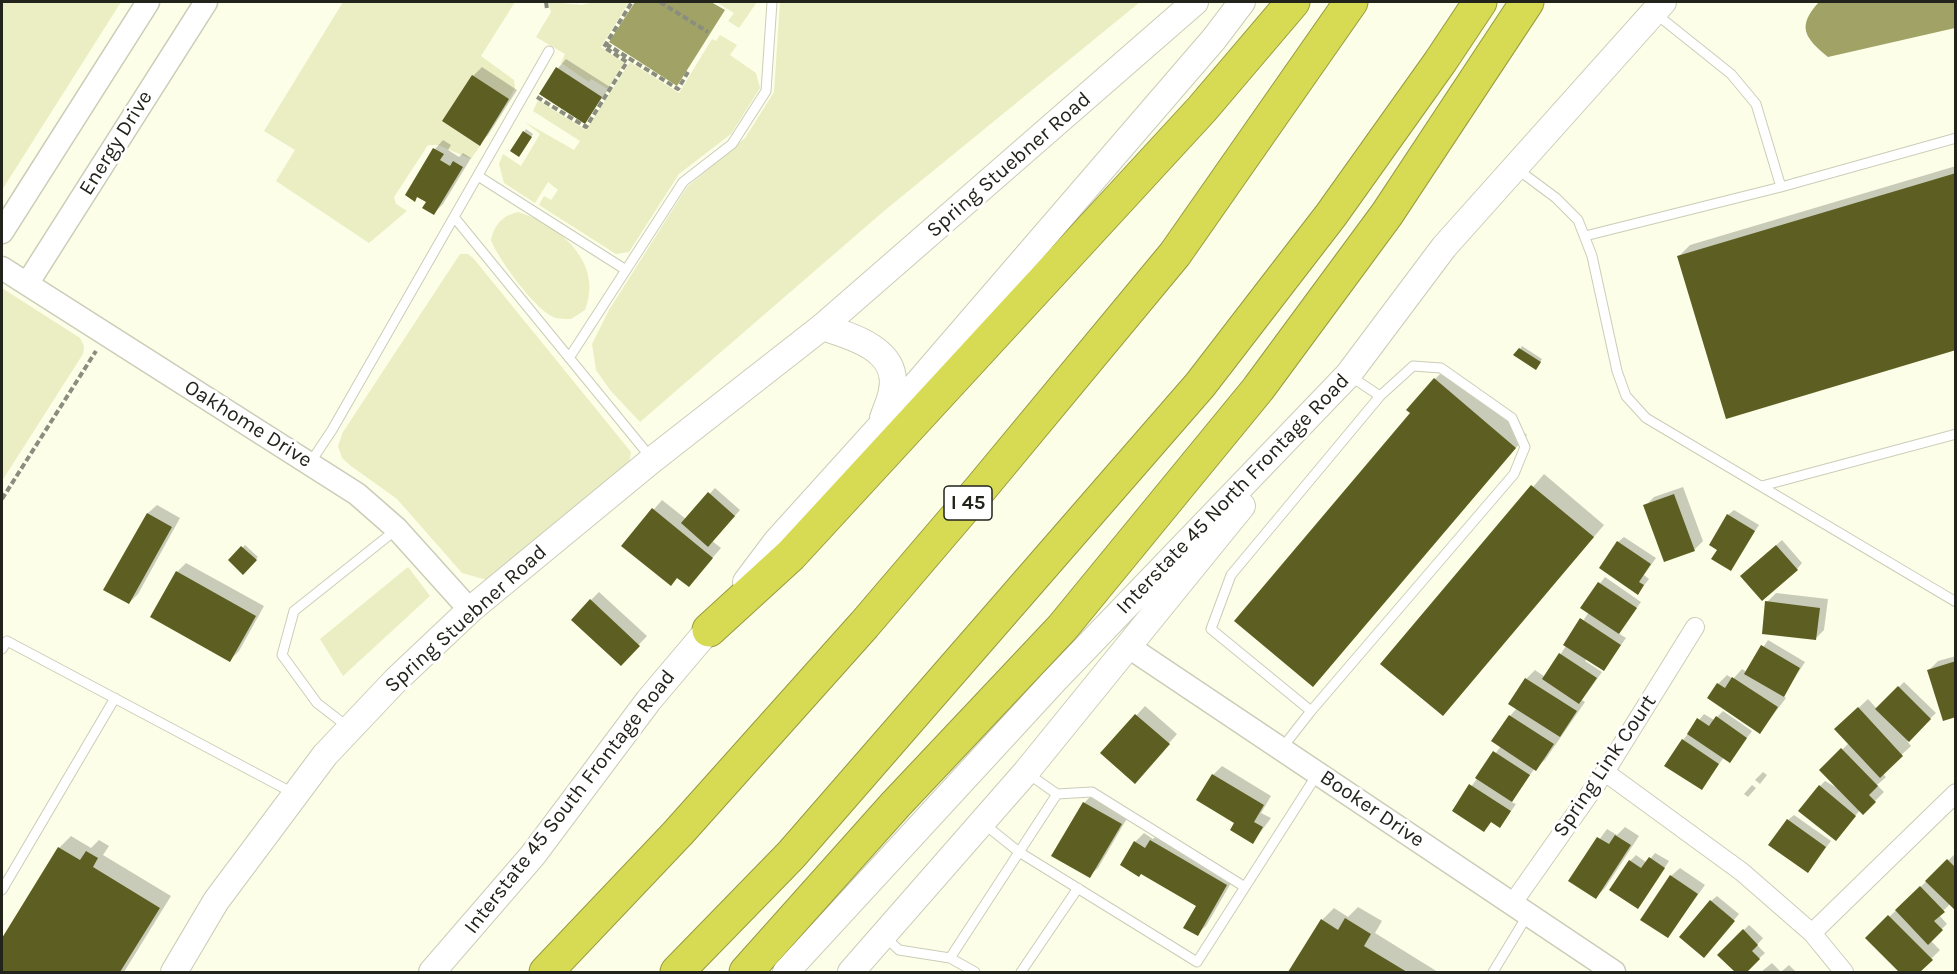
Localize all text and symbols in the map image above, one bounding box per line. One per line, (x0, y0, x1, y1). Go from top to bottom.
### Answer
street label: Energy Drive (74, 86, 158, 200)
street label: Spring Stuebner Road (922, 87, 1096, 243)
street label: Interstate 45 North Frontage Road (1111, 368, 1355, 620)
street label: Oakhome Drive (180, 375, 316, 473)
road number: I 45 (944, 486, 992, 520)
street label: Spring Stuebner Road (380, 540, 552, 698)
street label: Interstate 45 South Frontage Road (459, 665, 681, 939)
street label: Spring Link Court (1548, 690, 1662, 842)
street label: Booker Drive (1315, 765, 1429, 853)

